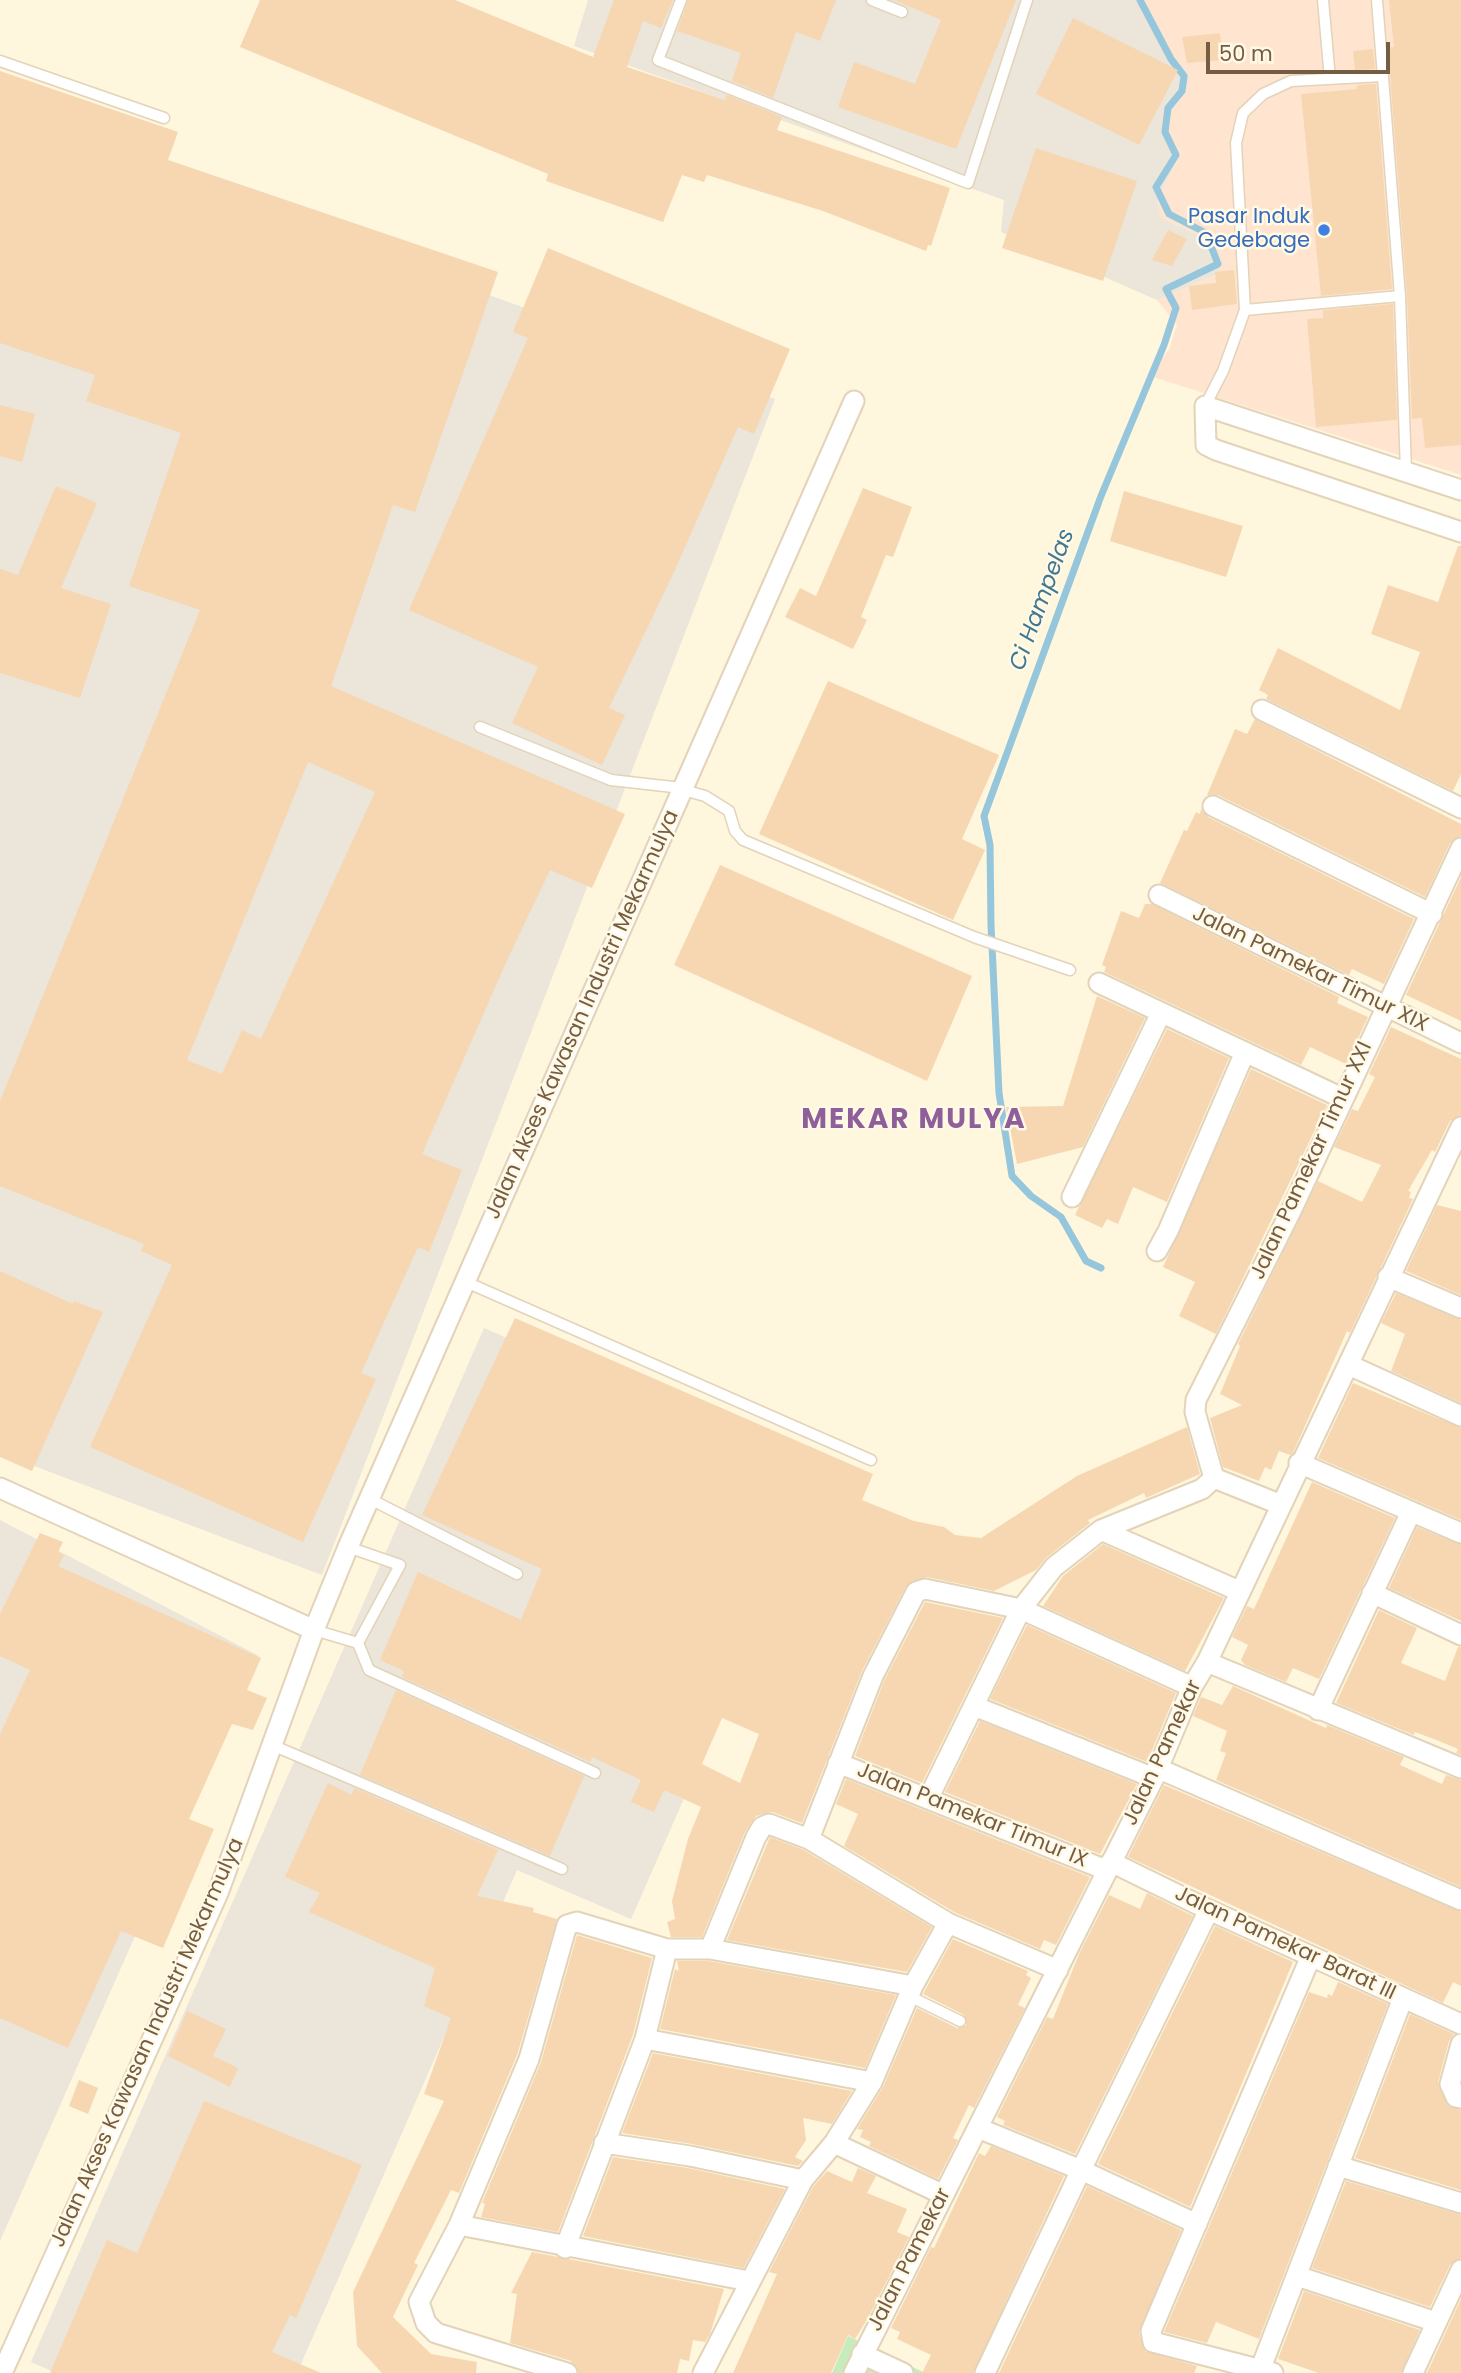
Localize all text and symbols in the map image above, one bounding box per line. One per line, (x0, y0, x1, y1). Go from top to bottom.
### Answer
scale bar (1209, 28, 1393, 72)
text: 50 m (1219, 39, 1273, 68)
place label: Pasar Induk Gedebage (1188, 205, 1310, 255)
marker: Pasar Induk Gedebage (1316, 222, 1332, 238)
water label: Ci Hampelas (1005, 526, 1081, 674)
street label: Jalan Akses Kawasan Industri Mekarmulya (481, 806, 685, 1224)
street label: Jalan Pamekar Timur XIX (1188, 902, 1432, 1038)
street label: Jalan Pamekar Timur XXI (1246, 1038, 1378, 1284)
district label: MEKAR MULYA (803, 1104, 1025, 1138)
street label: Jalan Pamekar (1118, 1676, 1208, 1830)
street label: Jalan Pamekar Timur IX (853, 1758, 1091, 1874)
street label: Jalan Akses Kawasan Industri Mekarmulya (46, 1834, 250, 2252)
street label: Jalan Pamekar Barat III (1170, 1882, 1400, 2006)
street label: Jalan Pamekar (863, 2184, 957, 2336)

